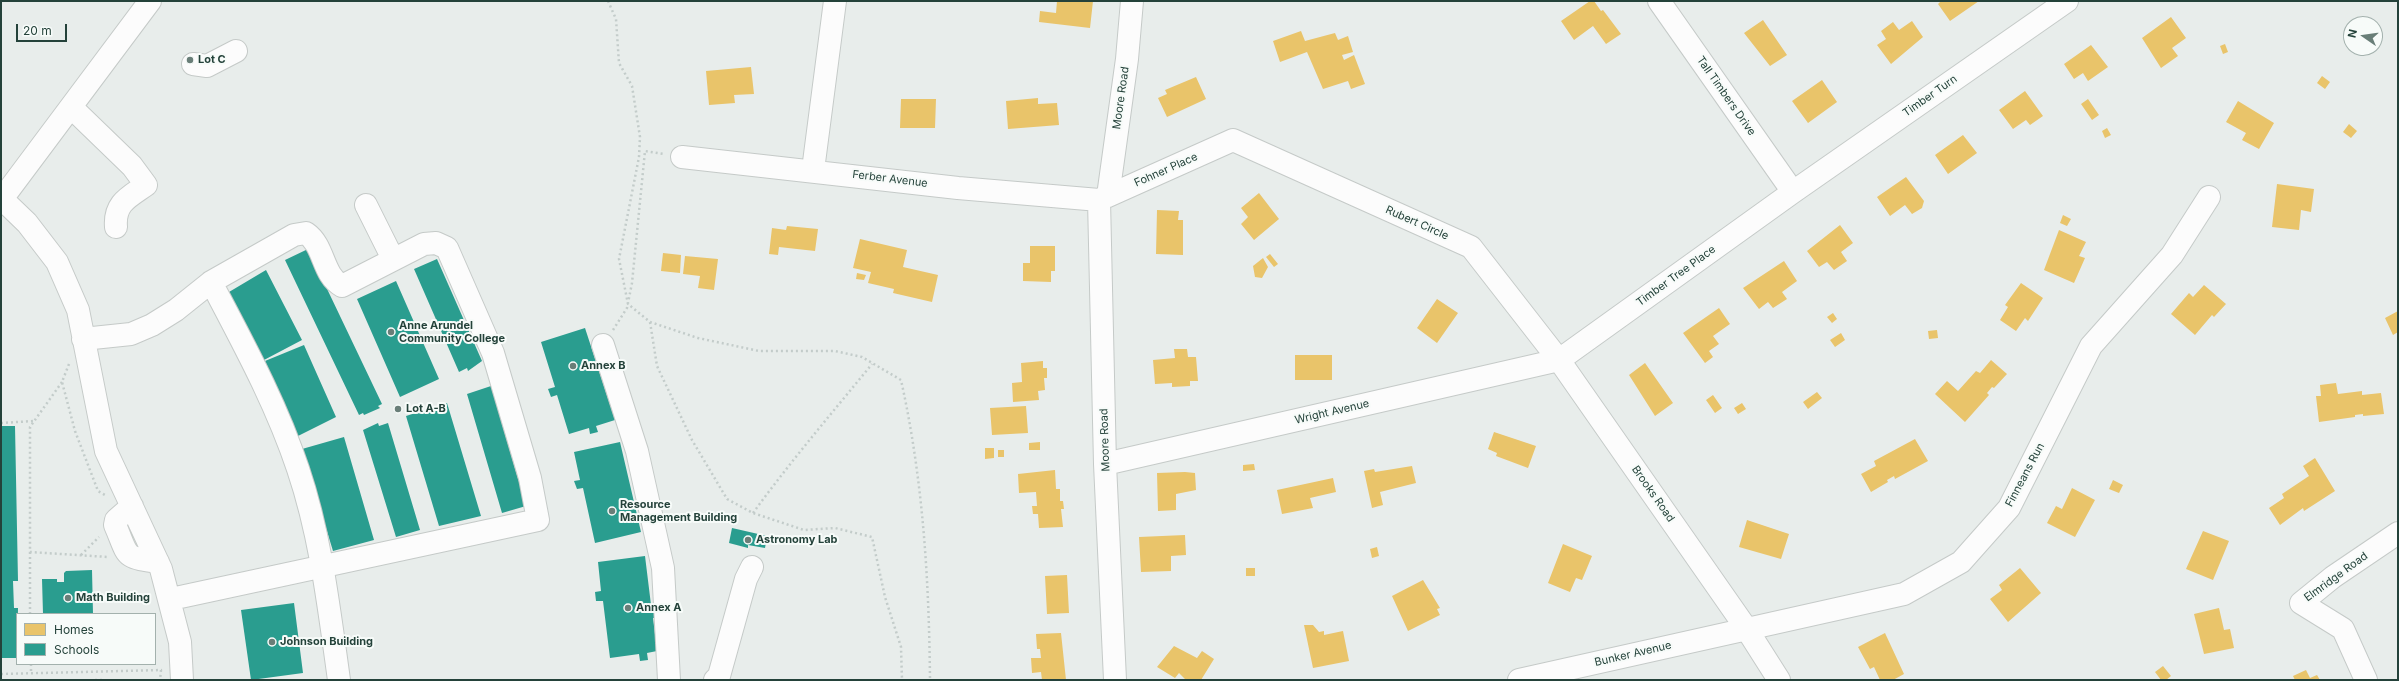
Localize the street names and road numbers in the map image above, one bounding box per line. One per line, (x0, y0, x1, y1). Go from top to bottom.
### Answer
street label: Tall Timbers Drive (1694, 54, 1758, 138)
street label: Moore Road (1110, 66, 1132, 130)
street label: Timber Turn (1900, 72, 1960, 120)
street label: Fohner Place (1132, 150, 1200, 190)
street label: Ferber Avenue (852, 168, 928, 190)
street label: Rubert Circle (1383, 203, 1451, 243)
street label: Timber Tree Place (1634, 243, 1718, 309)
street label: Wright Avenue (1293, 397, 1371, 427)
street label: Moore Road (1097, 408, 1113, 472)
street label: Finneans Run (2003, 441, 2047, 509)
street label: Brooks Road (1629, 463, 1677, 525)
street label: Elmridge Road (2302, 549, 2370, 605)
street label: Bunker Avenue (1593, 639, 1673, 669)

